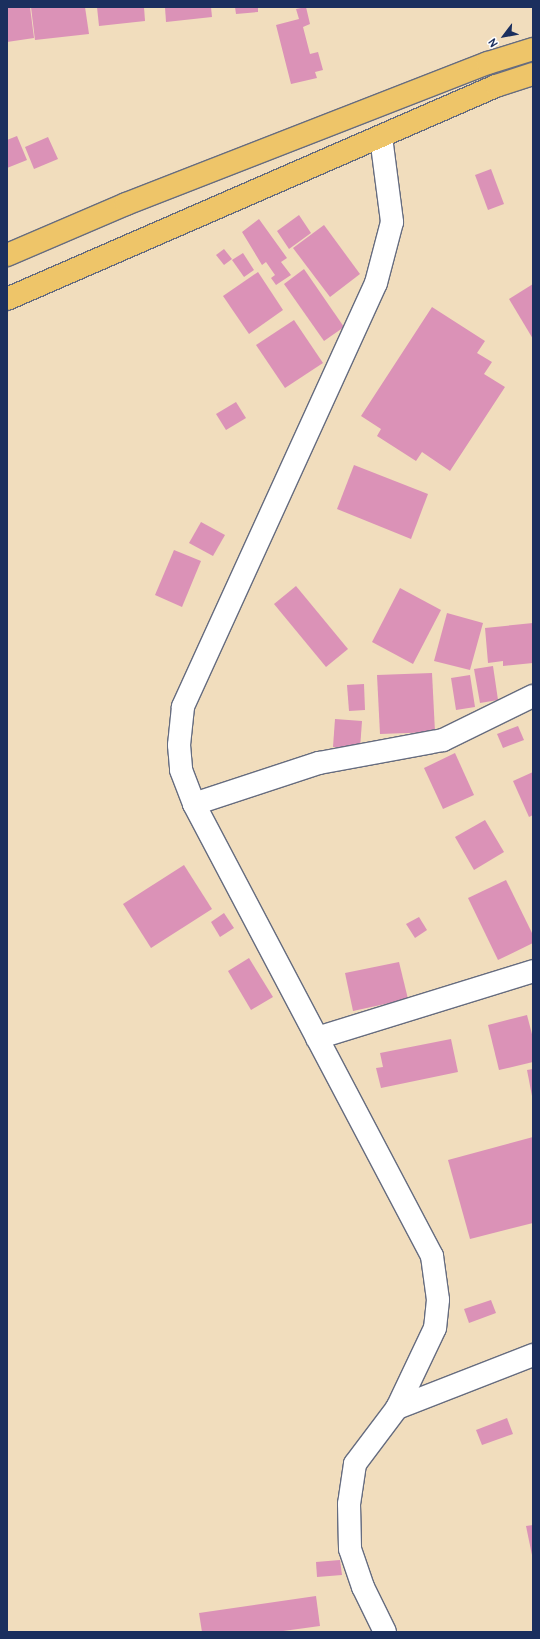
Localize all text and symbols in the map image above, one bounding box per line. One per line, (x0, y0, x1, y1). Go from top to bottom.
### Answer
north arrow (484, 16, 524, 56)
text: N (486, 36, 501, 49)

